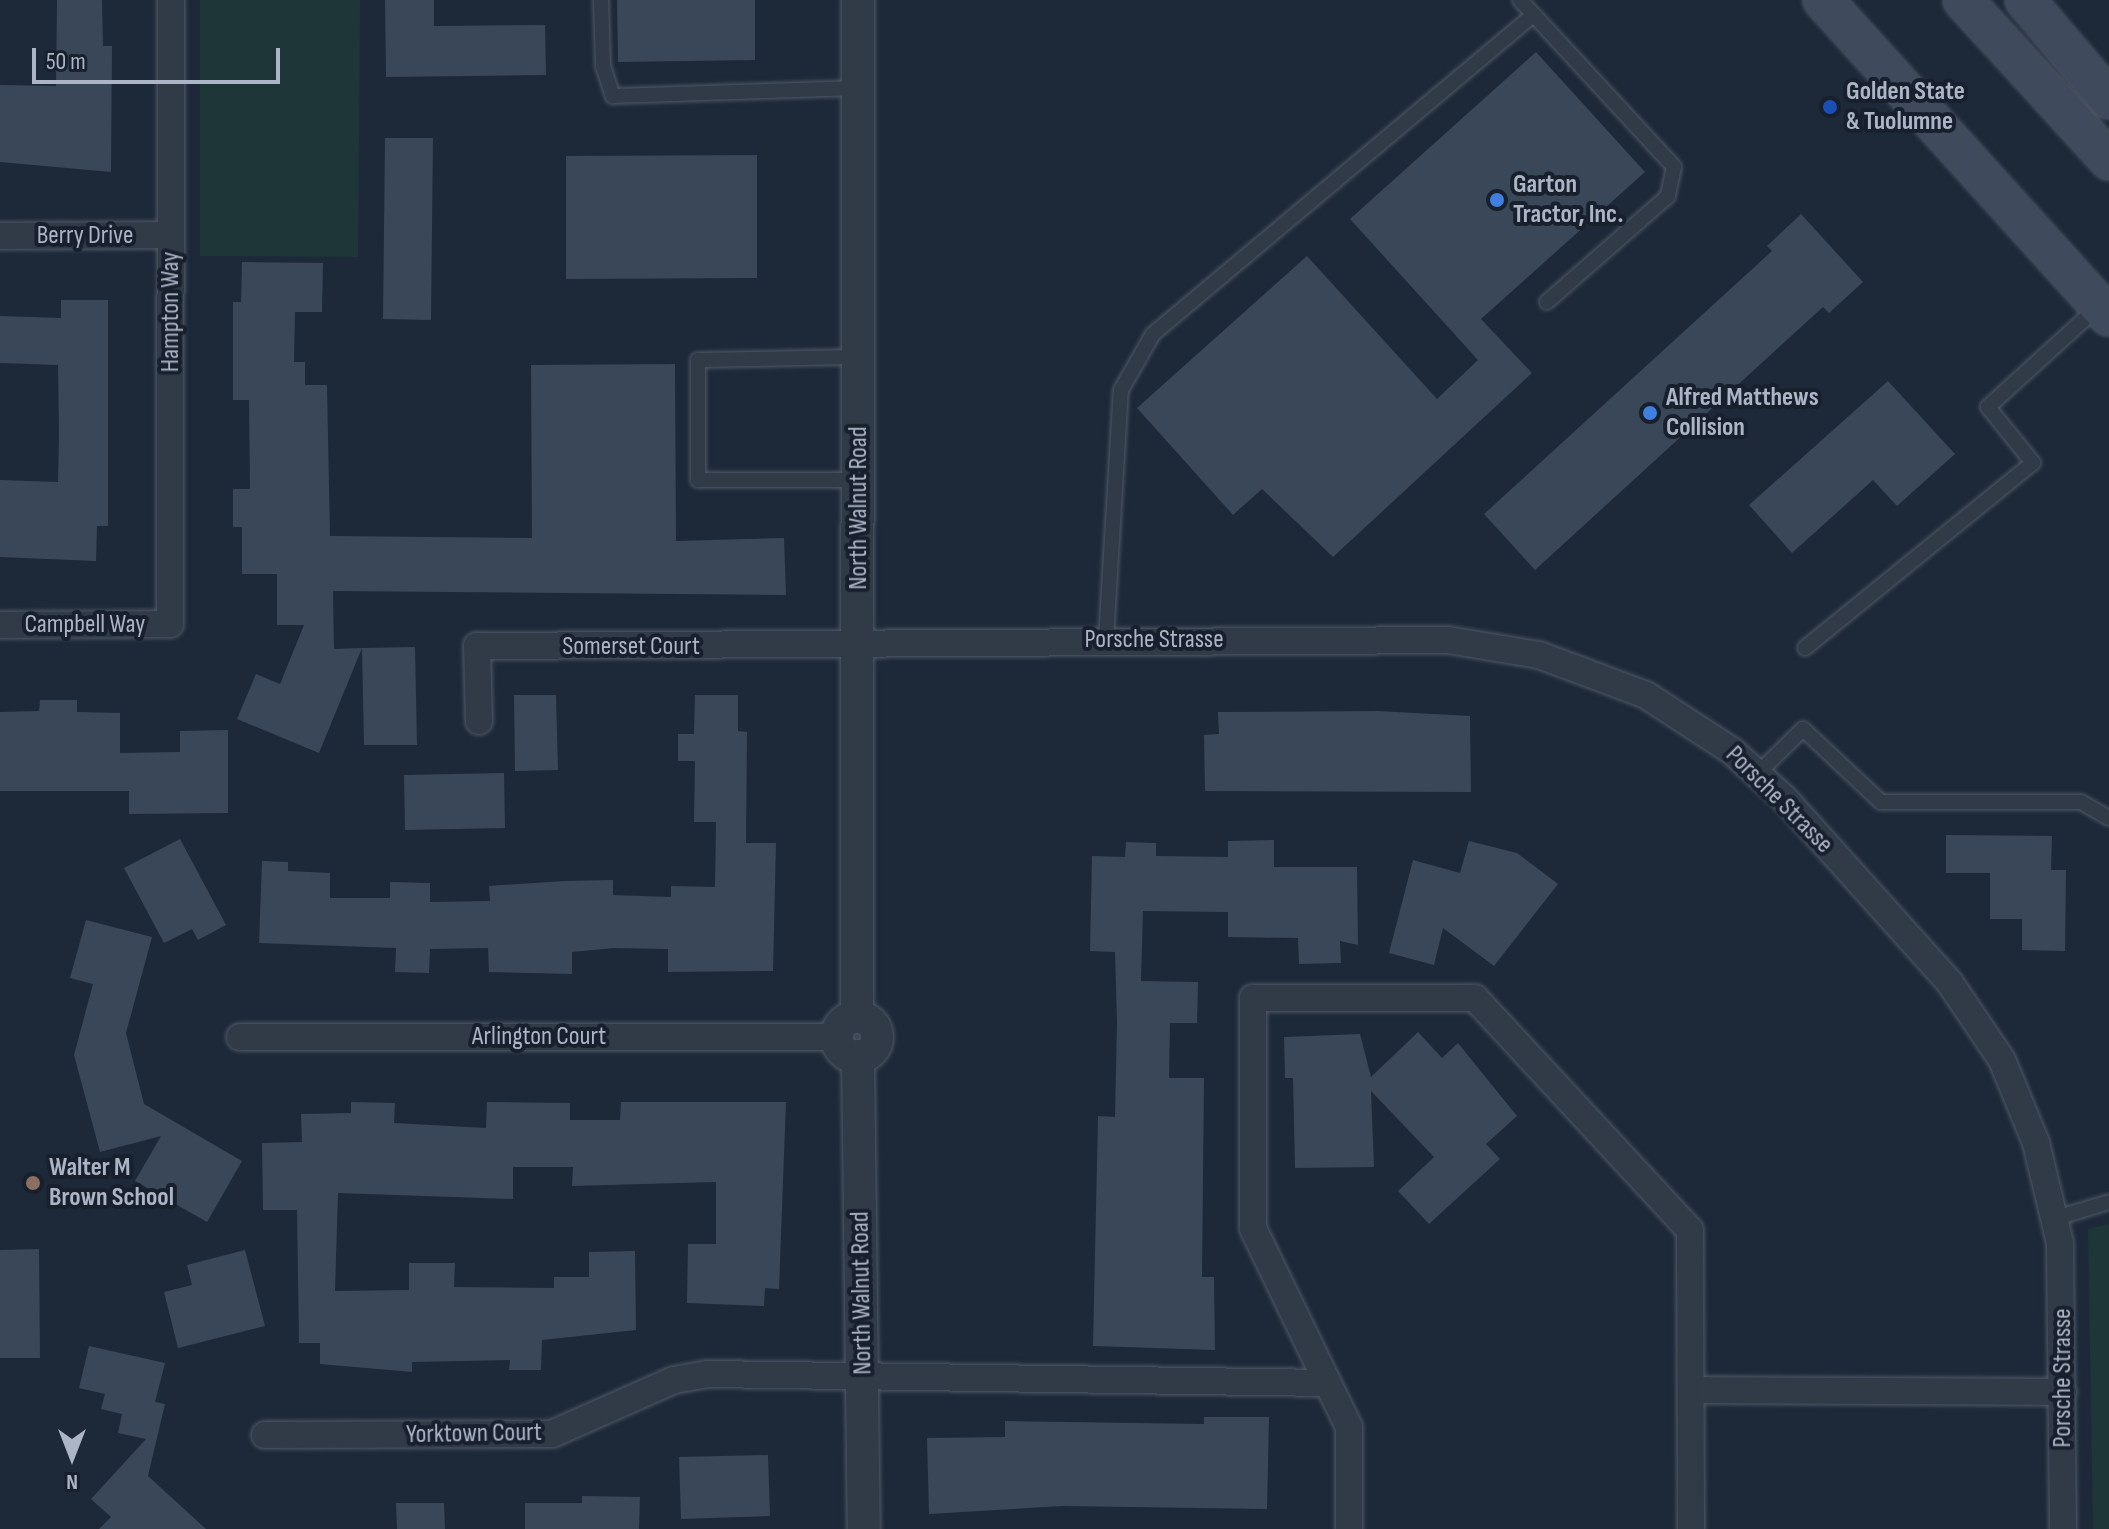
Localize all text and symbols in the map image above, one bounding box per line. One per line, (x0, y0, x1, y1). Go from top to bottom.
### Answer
scale bar (36, 32, 284, 82)
text: 50 m (46, 47, 86, 76)
place label: Golden State & Tuolumne (1846, 76, 1965, 138)
marker: Golden State & Tuolumne (1821, 98, 1839, 116)
place label: Garton Tractor, Inc. (1513, 169, 1623, 230)
marker: Garton Tractor, Inc. (1488, 191, 1506, 209)
street label: Berry Drive (37, 220, 133, 252)
street label: Hampton Way (155, 252, 187, 372)
place label: Alfred Matthews Collision (1666, 382, 1819, 444)
marker: Alfred Matthews Collision (1641, 404, 1659, 422)
street label: North Walnut Road (843, 426, 875, 590)
street label: Campbell Way (25, 609, 145, 641)
street label: Porsche Strasse (1084, 624, 1224, 656)
street label: Somerset Court (562, 631, 700, 663)
street label: Porsche Strasse (1719, 740, 1839, 860)
street label: Arlington Court (472, 1021, 606, 1053)
place label: Walter M Brown School (49, 1152, 174, 1214)
marker: Walter M Brown School (24, 1174, 42, 1192)
street label: North Walnut Road (845, 1211, 879, 1375)
street label: Porsche Strasse (2047, 1308, 2079, 1448)
north arrow (32, 1417, 112, 1497)
street label: Yorktown Court (406, 1417, 542, 1451)
text: N (66, 1468, 78, 1495)

